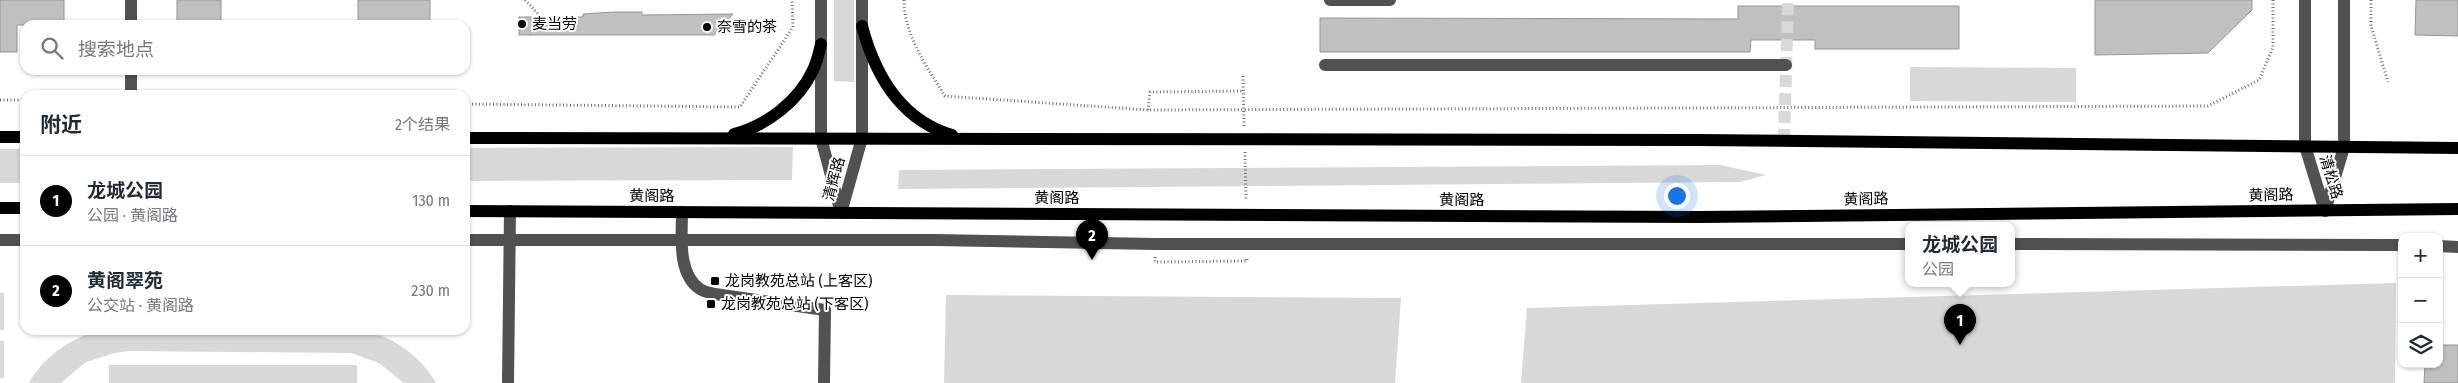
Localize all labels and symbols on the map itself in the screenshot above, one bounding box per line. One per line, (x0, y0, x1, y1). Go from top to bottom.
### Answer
place label: 麦当劳 (532, 15, 577, 33)
marker: 麦当劳 (516, 18, 528, 30)
place label: 奈雪的茶 (717, 18, 777, 36)
marker: 奈雪的茶 (701, 21, 713, 33)
street label: 清松路 (2316, 153, 2346, 201)
street label: 清辉路 (819, 155, 849, 203)
your location (1664, 183, 1690, 209)
street label: 黄阁路 (2248, 186, 2294, 204)
street label: 黄阁路 (629, 187, 675, 205)
street label: 黄阁路 (1034, 189, 1080, 207)
street label: 黄阁路 (1843, 190, 1889, 208)
street label: 黄阁路 (1439, 191, 1485, 209)
pin: 2 (1076, 219, 1108, 260)
place label: 龙岗教苑总站 (上客区) (725, 272, 872, 290)
marker: 龙岗教苑总站 (上客区) (709, 275, 721, 287)
place label: 龙岗教苑总站 (下客区) (721, 295, 868, 313)
marker: 龙岗教苑总站 (下客区) (705, 298, 717, 310)
pin: 1 (1944, 304, 1976, 345)

